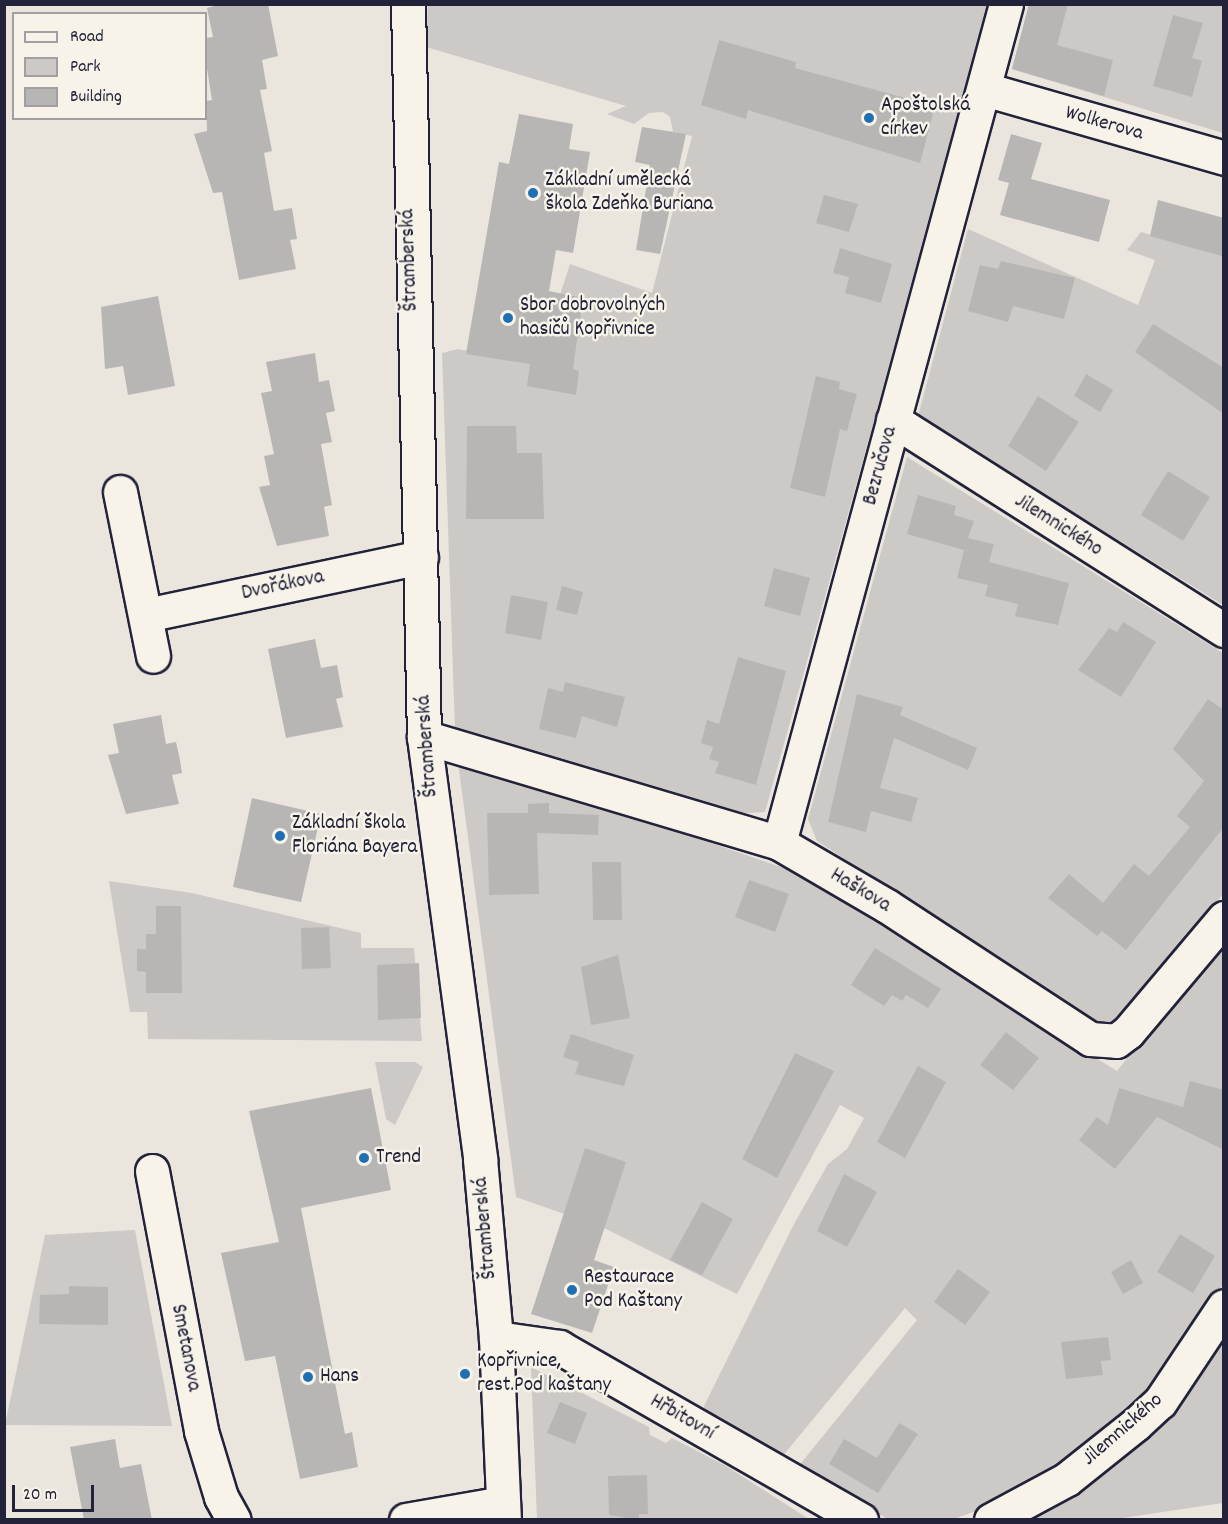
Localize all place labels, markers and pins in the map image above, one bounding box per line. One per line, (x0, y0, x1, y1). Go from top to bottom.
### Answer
place label: Apoštolská církev (881, 93, 971, 143)
marker: Apoštolská církev (862, 111, 876, 125)
place label: Základní umělecká škola Zdeňka Buriana (545, 168, 713, 218)
marker: Základní umělecká škola Zdeňka Buriana (526, 186, 540, 200)
place label: Sbor dobrovolných hasičů Kopřivnice (520, 293, 665, 343)
marker: Sbor dobrovolných hasičů Kopřivnice (501, 311, 515, 325)
place label: Základní škola Floriána Bayera (292, 811, 417, 861)
marker: Základní škola Floriána Bayera (273, 829, 287, 843)
place label: Trend (376, 1145, 421, 1171)
marker: Trend (357, 1151, 371, 1165)
place label: Restaurace Pod Kaštany (584, 1265, 682, 1315)
marker: Restaurace Pod Kaštany (565, 1283, 579, 1297)
place label: Kopřivnice, rest.Pod kaštany (477, 1349, 611, 1399)
place label: Hans (320, 1364, 359, 1390)
marker: Kopřivnice, rest.Pod kaštany (458, 1367, 472, 1381)
marker: Hans (301, 1370, 315, 1384)

